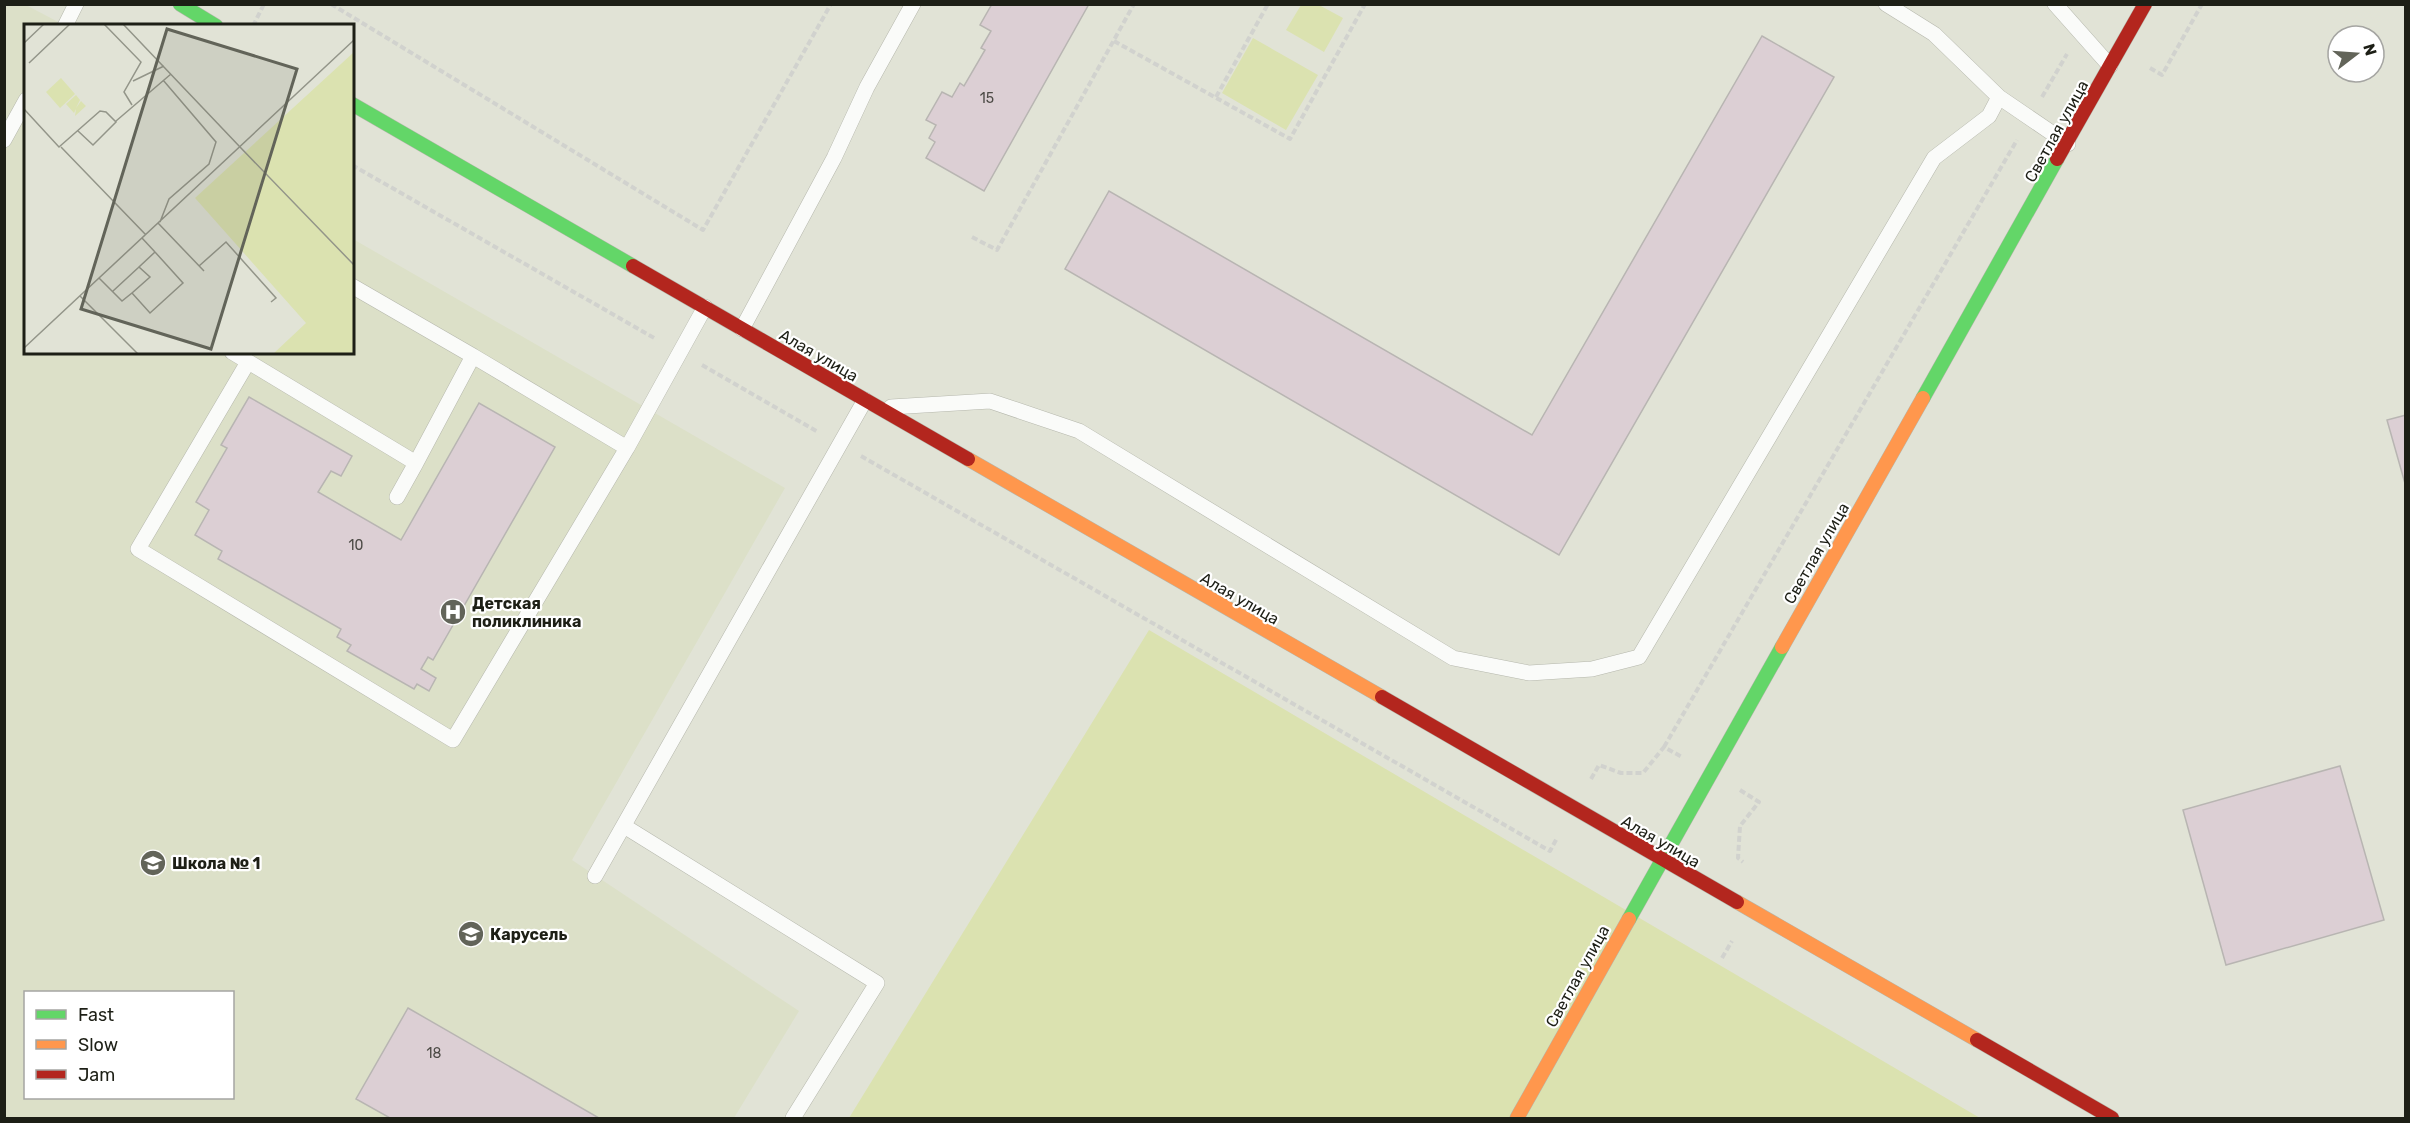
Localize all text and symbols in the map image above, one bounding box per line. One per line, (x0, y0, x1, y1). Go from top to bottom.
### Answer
inset map (24, 24, 354, 354)
north arrow (2326, 24, 2386, 84)
text: N (2359, 41, 2381, 58)
street label: Светлая улица (2021, 77, 2092, 186)
house number: 15 (980, 90, 994, 107)
street label: Алая улица (776, 325, 861, 386)
street label: Светлая улица (1780, 499, 1853, 607)
house number: 10 (349, 537, 364, 554)
street label: Алая улица (1197, 568, 1282, 629)
place label: Детская поликлиника (472, 594, 581, 631)
hospital icon: Детская поликлиника (438, 597, 468, 627)
street label: Алая улица (1618, 811, 1703, 872)
school or university icon: Школа № 1 (138, 848, 168, 878)
place label: Школа № 1 (172, 854, 261, 873)
school or university icon: Карусель (456, 919, 486, 949)
street label: Светлая улица (1542, 922, 1613, 1031)
place label: Карусель (490, 925, 567, 944)
legend (24, 991, 234, 1099)
text: Fast (78, 1004, 114, 1026)
text: Slow (78, 1034, 118, 1056)
house number: 18 (427, 1045, 442, 1062)
text: Jam (78, 1064, 115, 1086)

